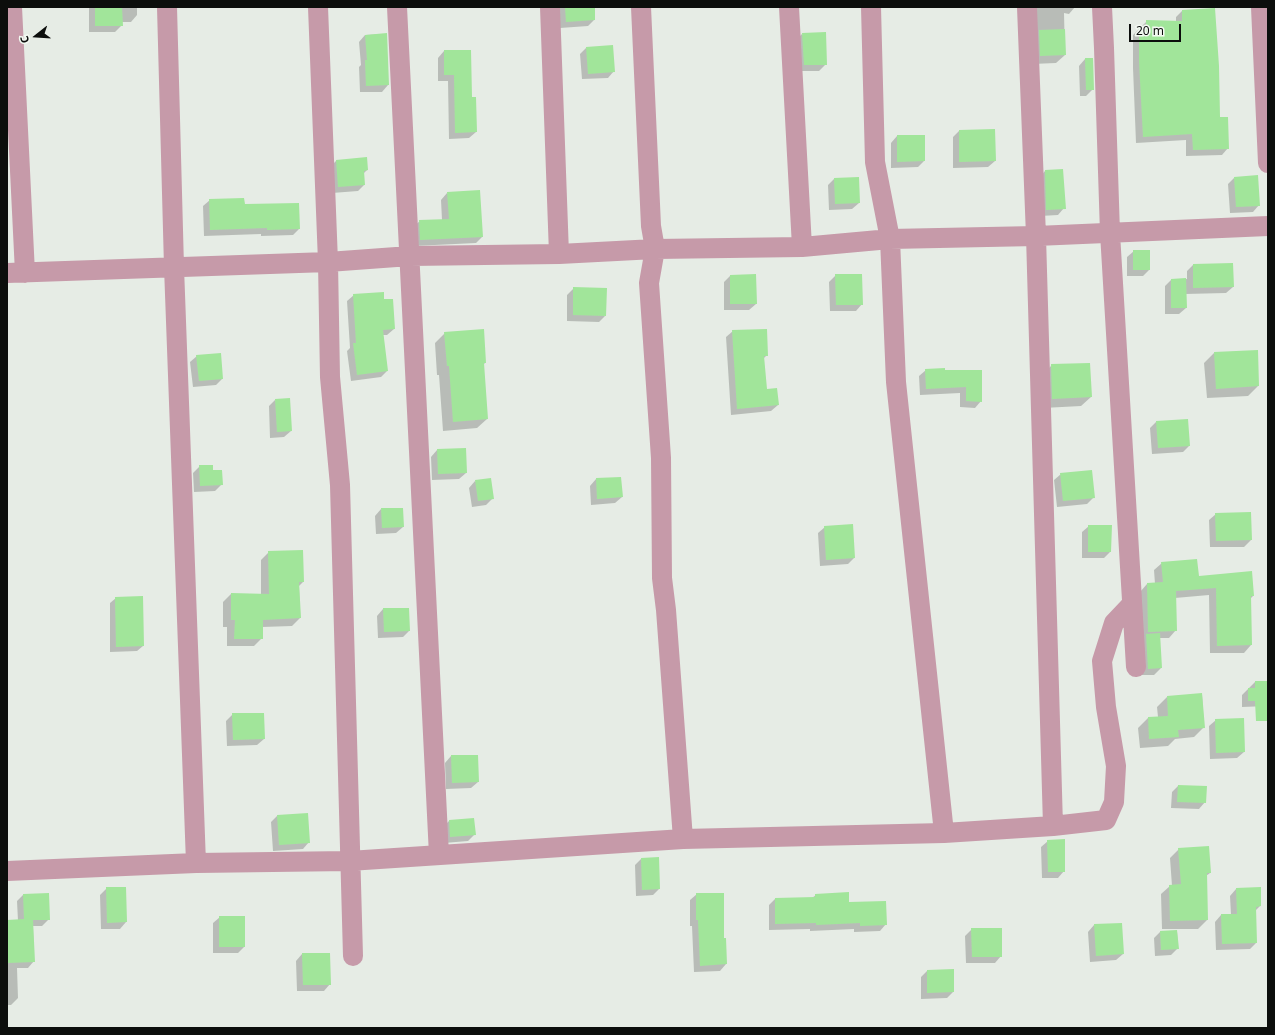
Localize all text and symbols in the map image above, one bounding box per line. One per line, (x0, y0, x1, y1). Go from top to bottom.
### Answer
north arrow (16, 16, 56, 56)
scale bar (1131, 16, 1183, 42)
text: 20 m (1136, 22, 1164, 39)
text: С (16, 34, 32, 45)

